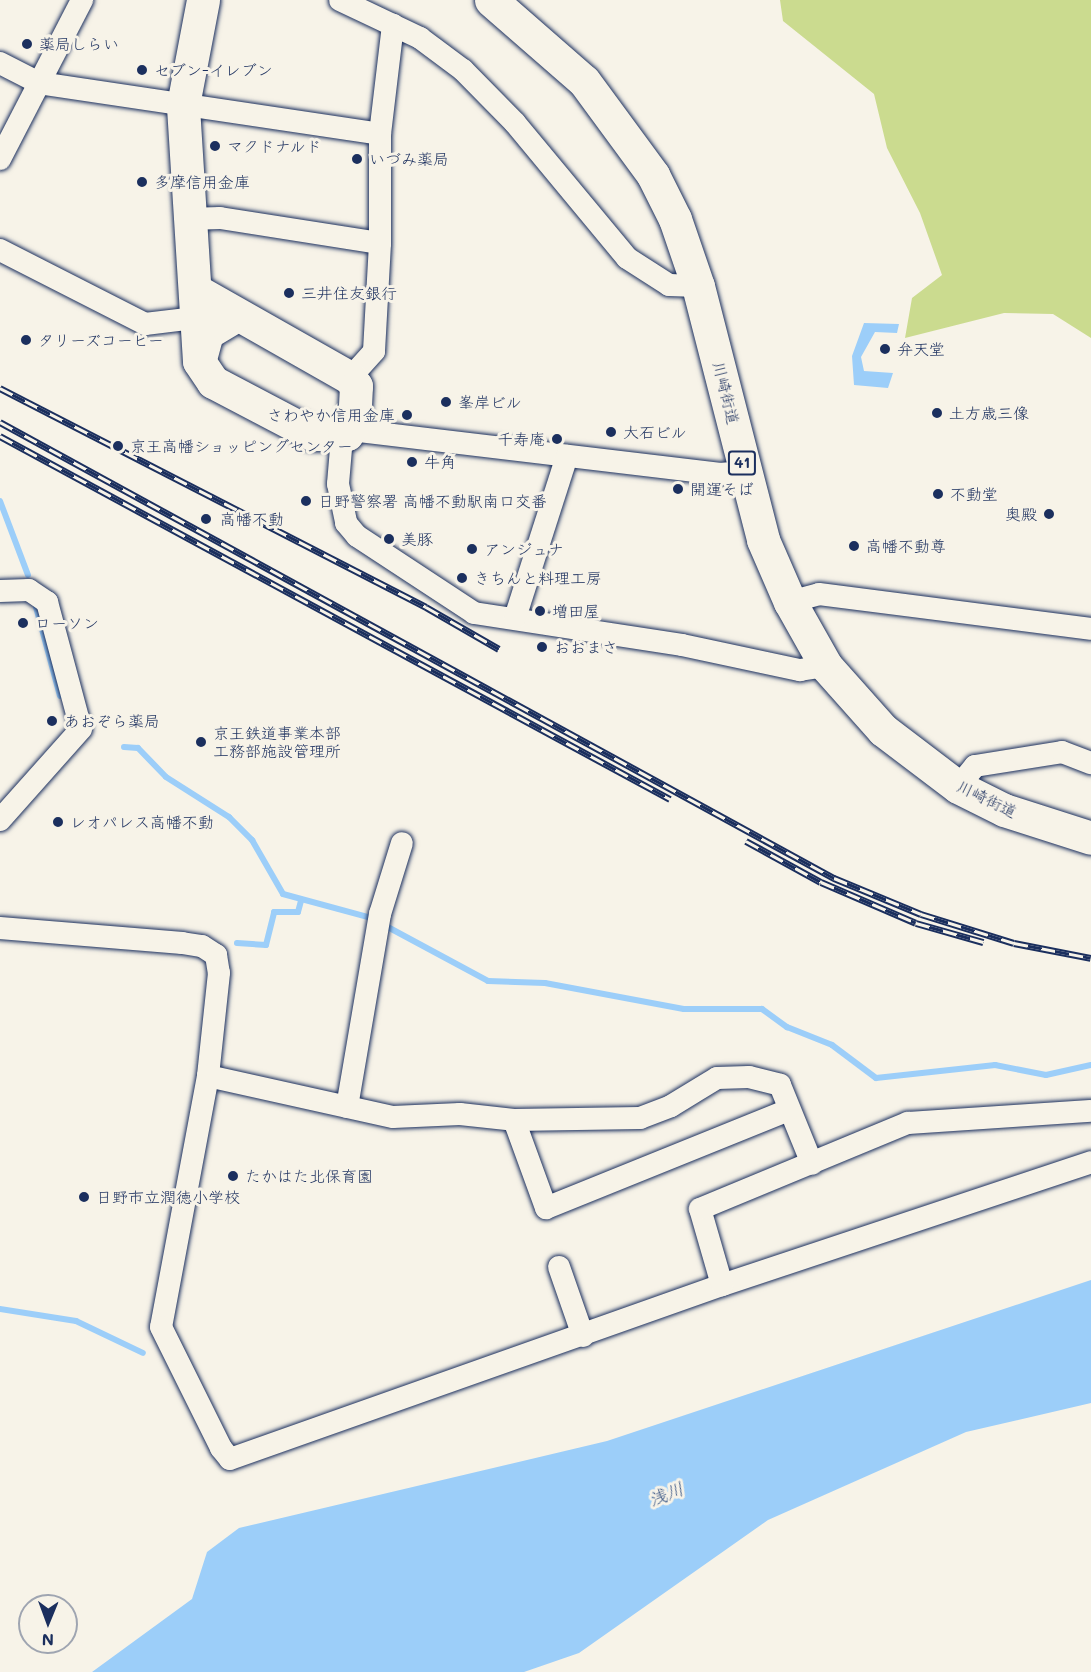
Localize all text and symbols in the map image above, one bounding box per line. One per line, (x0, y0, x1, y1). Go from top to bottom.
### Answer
place label: 薬局しらい (39, 34, 119, 54)
marker: 薬局しらい (20, 37, 34, 51)
place label: セブン-イレブン (154, 60, 273, 80)
marker: セブン-イレブン (135, 63, 149, 77)
place label: マクドナルド (227, 136, 323, 156)
marker: マクドナルド (208, 139, 222, 153)
place label: いづみ薬局 (369, 149, 449, 169)
marker: いづみ薬局 (350, 152, 364, 166)
place label: 多摩信用金庫 (154, 172, 250, 192)
marker: 多摩信用金庫 (135, 175, 149, 189)
place label: 三井住友銀行 (301, 283, 397, 303)
marker: 三井住友銀行 (282, 286, 296, 300)
place label: タリーズコーヒー (38, 330, 165, 350)
marker: タリーズコーヒー (19, 333, 33, 347)
place label: 弁天堂 (897, 339, 945, 359)
marker: 弁天堂 (878, 342, 892, 356)
street label: 川崎街道 (709, 360, 743, 426)
place label: 峯岸ビル (458, 392, 522, 412)
marker: 峯岸ビル (439, 395, 453, 409)
place label: 土方歳三像 (949, 403, 1029, 423)
place label: さわやか信用金庫 (267, 405, 395, 425)
marker: 土方歳三像 (930, 406, 944, 420)
marker: さわやか信用金庫 (400, 408, 414, 422)
place label: 大石ビル (623, 422, 687, 442)
marker: 大石ビル (604, 425, 618, 439)
place label: 千寿庵 (497, 429, 545, 449)
marker: 千寿庵 (550, 432, 564, 446)
place label: 京王高幡ショッピングセンター (130, 436, 354, 456)
marker: 京王高幡ショッピングセンター (111, 439, 125, 453)
road number: 41 (727, 451, 757, 475)
place label: 牛角 (424, 452, 456, 472)
marker: 牛角 (405, 455, 419, 469)
place label: 開運そば (690, 479, 754, 499)
marker: 開運そば (671, 482, 685, 496)
place label: 不動堂 (950, 484, 998, 504)
marker: 不動堂 (931, 487, 945, 501)
place label: 日野警察署 高幡不動駅南口交番 (318, 491, 547, 511)
marker: 日野警察署 高幡不動駅南口交番 (299, 494, 313, 508)
place label: 奥殿 (1005, 504, 1037, 524)
marker: 奥殿 (1042, 507, 1056, 521)
place label: 高幡不動 (220, 509, 284, 529)
marker: 高幡不動 (197, 510, 215, 528)
place label: 美豚 (401, 529, 433, 549)
marker: 美豚 (382, 532, 396, 546)
place label: 高幡不動尊 (866, 536, 946, 556)
place label: アンジュナ (484, 539, 564, 559)
marker: 高幡不動尊 (847, 539, 861, 553)
marker: アンジュナ (465, 542, 479, 556)
place label: きちんと料理工房 (474, 568, 602, 588)
marker: きちんと料理工房 (455, 571, 469, 585)
place label: 増田屋 (552, 601, 600, 621)
marker: 増田屋 (533, 604, 547, 618)
place label: ローソン (35, 613, 99, 633)
marker: ローソン (16, 616, 30, 630)
place label: おおまさ (554, 637, 618, 657)
marker: おおまさ (535, 640, 549, 654)
place label: あおぞら薬局 (64, 711, 160, 731)
marker: あおぞら薬局 (45, 714, 59, 728)
place label: 京王鉄道事業本部 工務部施設管理所 (213, 723, 341, 761)
marker: 京王鉄道事業本部 工務部施設管理所 (194, 735, 208, 749)
street label: 川崎街道 (954, 776, 1020, 822)
place label: レオパレス高幡不動 (70, 812, 214, 832)
marker: レオパレス高幡不動 (51, 815, 65, 829)
place label: たかはた北保育園 (245, 1166, 373, 1186)
marker: たかはた北保育園 (226, 1169, 240, 1183)
place label: 日野市立潤徳小学校 (96, 1187, 240, 1207)
marker: 日野市立潤徳小学校 (77, 1190, 91, 1204)
water label: 浅川 (645, 1477, 687, 1511)
north arrow (18, 1594, 78, 1654)
text: N (41, 1630, 54, 1651)

